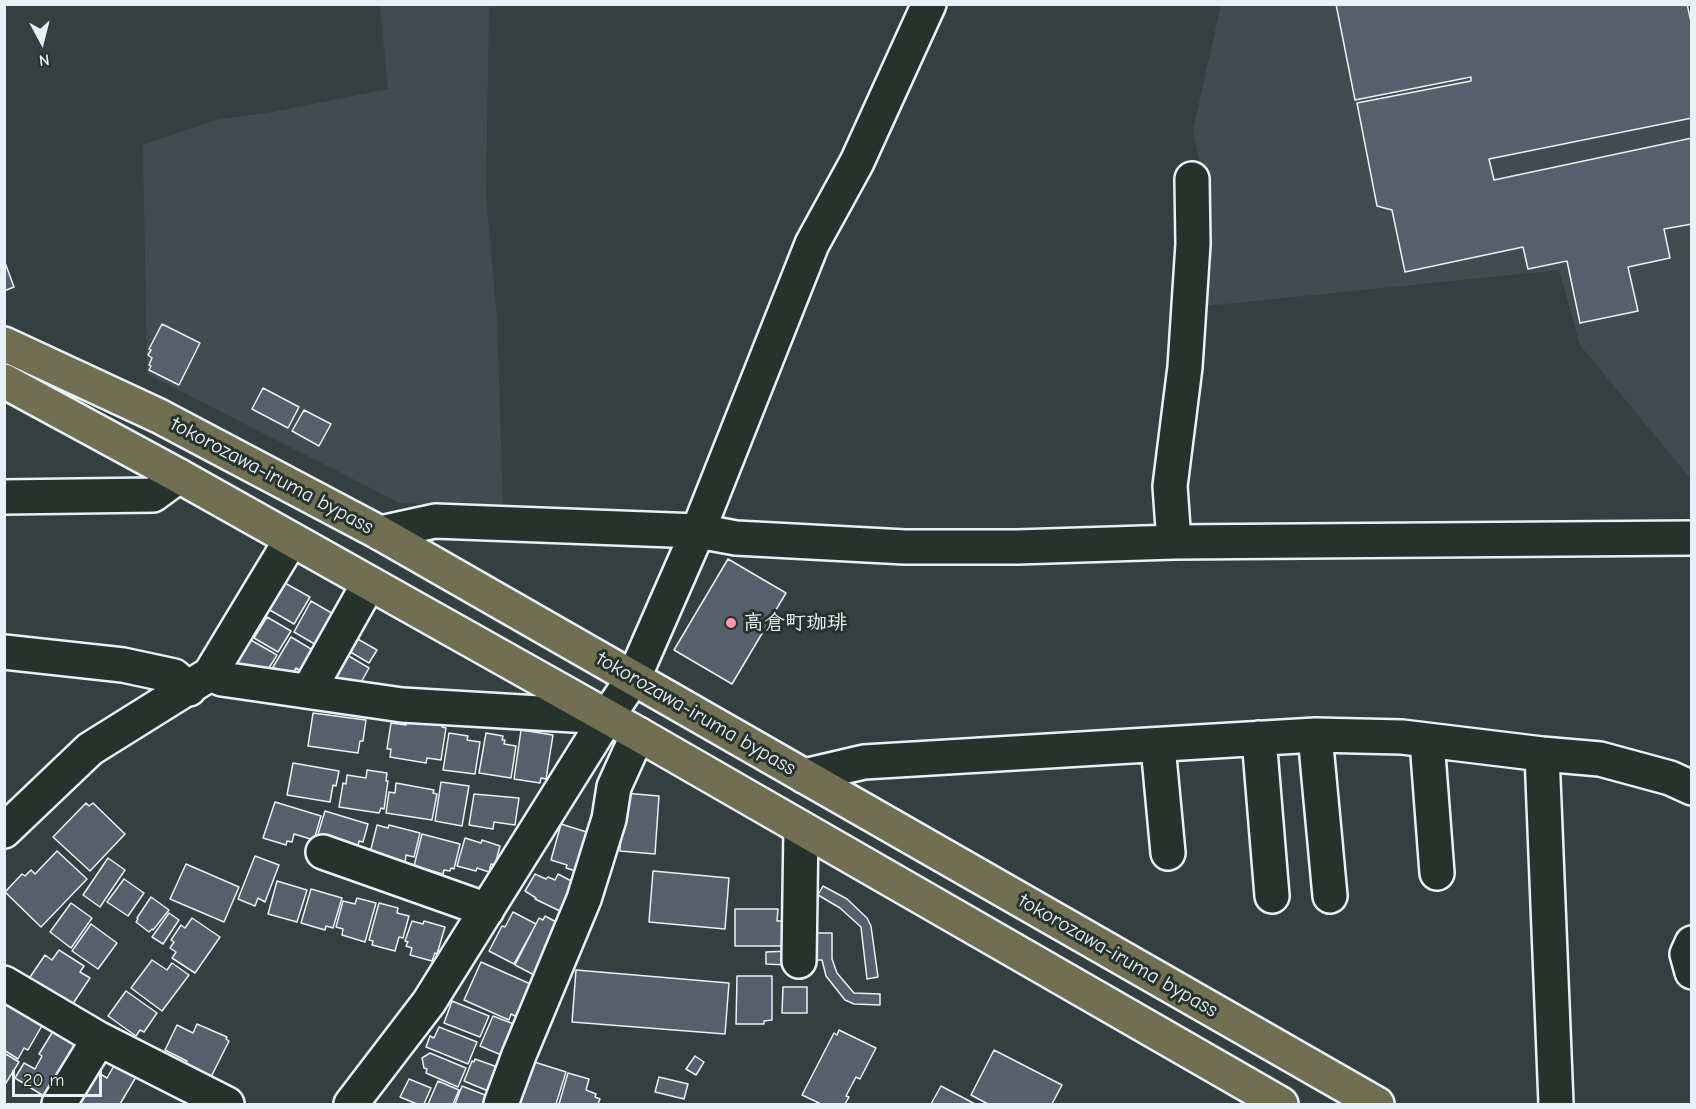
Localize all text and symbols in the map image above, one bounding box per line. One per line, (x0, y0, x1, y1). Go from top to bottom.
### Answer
north arrow (12, 12, 72, 72)
text: N (38, 50, 50, 69)
street label: tokorozawa-iruma bypass (166, 412, 378, 540)
place label: 高倉町珈琲 (743, 610, 848, 636)
marker: 高倉町珈琲 (724, 616, 738, 630)
street label: tokorozawa-iruma bypass (592, 647, 800, 781)
street label: tokorozawa-iruma bypass (1014, 889, 1222, 1023)
scale bar (15, 1058, 105, 1096)
text: 20 m (23, 1070, 64, 1091)

